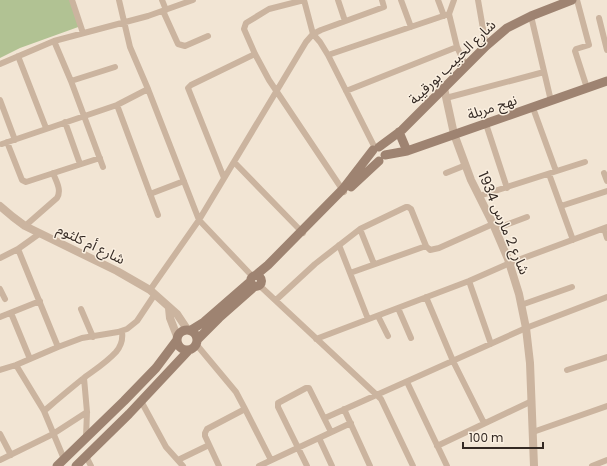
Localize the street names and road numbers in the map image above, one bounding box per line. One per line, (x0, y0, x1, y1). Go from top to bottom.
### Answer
street label: شارع الحبيب بورقيبة (404, 15, 501, 110)
street label: نهج مربلة (465, 90, 520, 125)
street label: شارع 2 مارس 1934 (472, 168, 535, 278)
street label: شارع أم كلثوم (53, 219, 128, 270)

